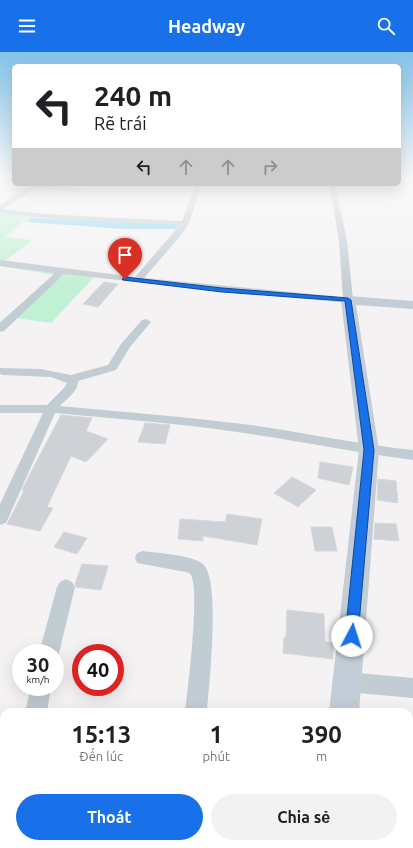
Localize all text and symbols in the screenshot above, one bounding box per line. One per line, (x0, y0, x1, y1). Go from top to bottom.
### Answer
icon: menu (16, 15, 38, 37)
icon: search (375, 15, 397, 37)
text: Headway (168, 16, 245, 36)
icon: left (28, 80, 80, 132)
text: 240 m (94, 80, 172, 111)
text: Rẽ trái (94, 113, 147, 133)
icon: left (133, 156, 155, 178)
icon: ahead (175, 156, 197, 178)
icon: ahead (217, 156, 239, 178)
icon: right (259, 156, 281, 178)
pin (108, 238, 142, 279)
icon: arrive (114, 244, 136, 266)
position arrow (331, 615, 373, 657)
speed limit sign: 40 (72, 644, 124, 696)
text: 30 (27, 653, 49, 676)
text: km/h (26, 674, 50, 685)
text: 15:13 (71, 721, 131, 748)
text: 1 (209, 721, 223, 748)
text: 390 (301, 721, 342, 748)
text: Đến lúc (79, 749, 123, 763)
text: phút (202, 749, 230, 763)
text: m (316, 749, 327, 763)
button: Thoát (16, 794, 203, 840)
button: Chia sẻ (211, 794, 397, 840)

